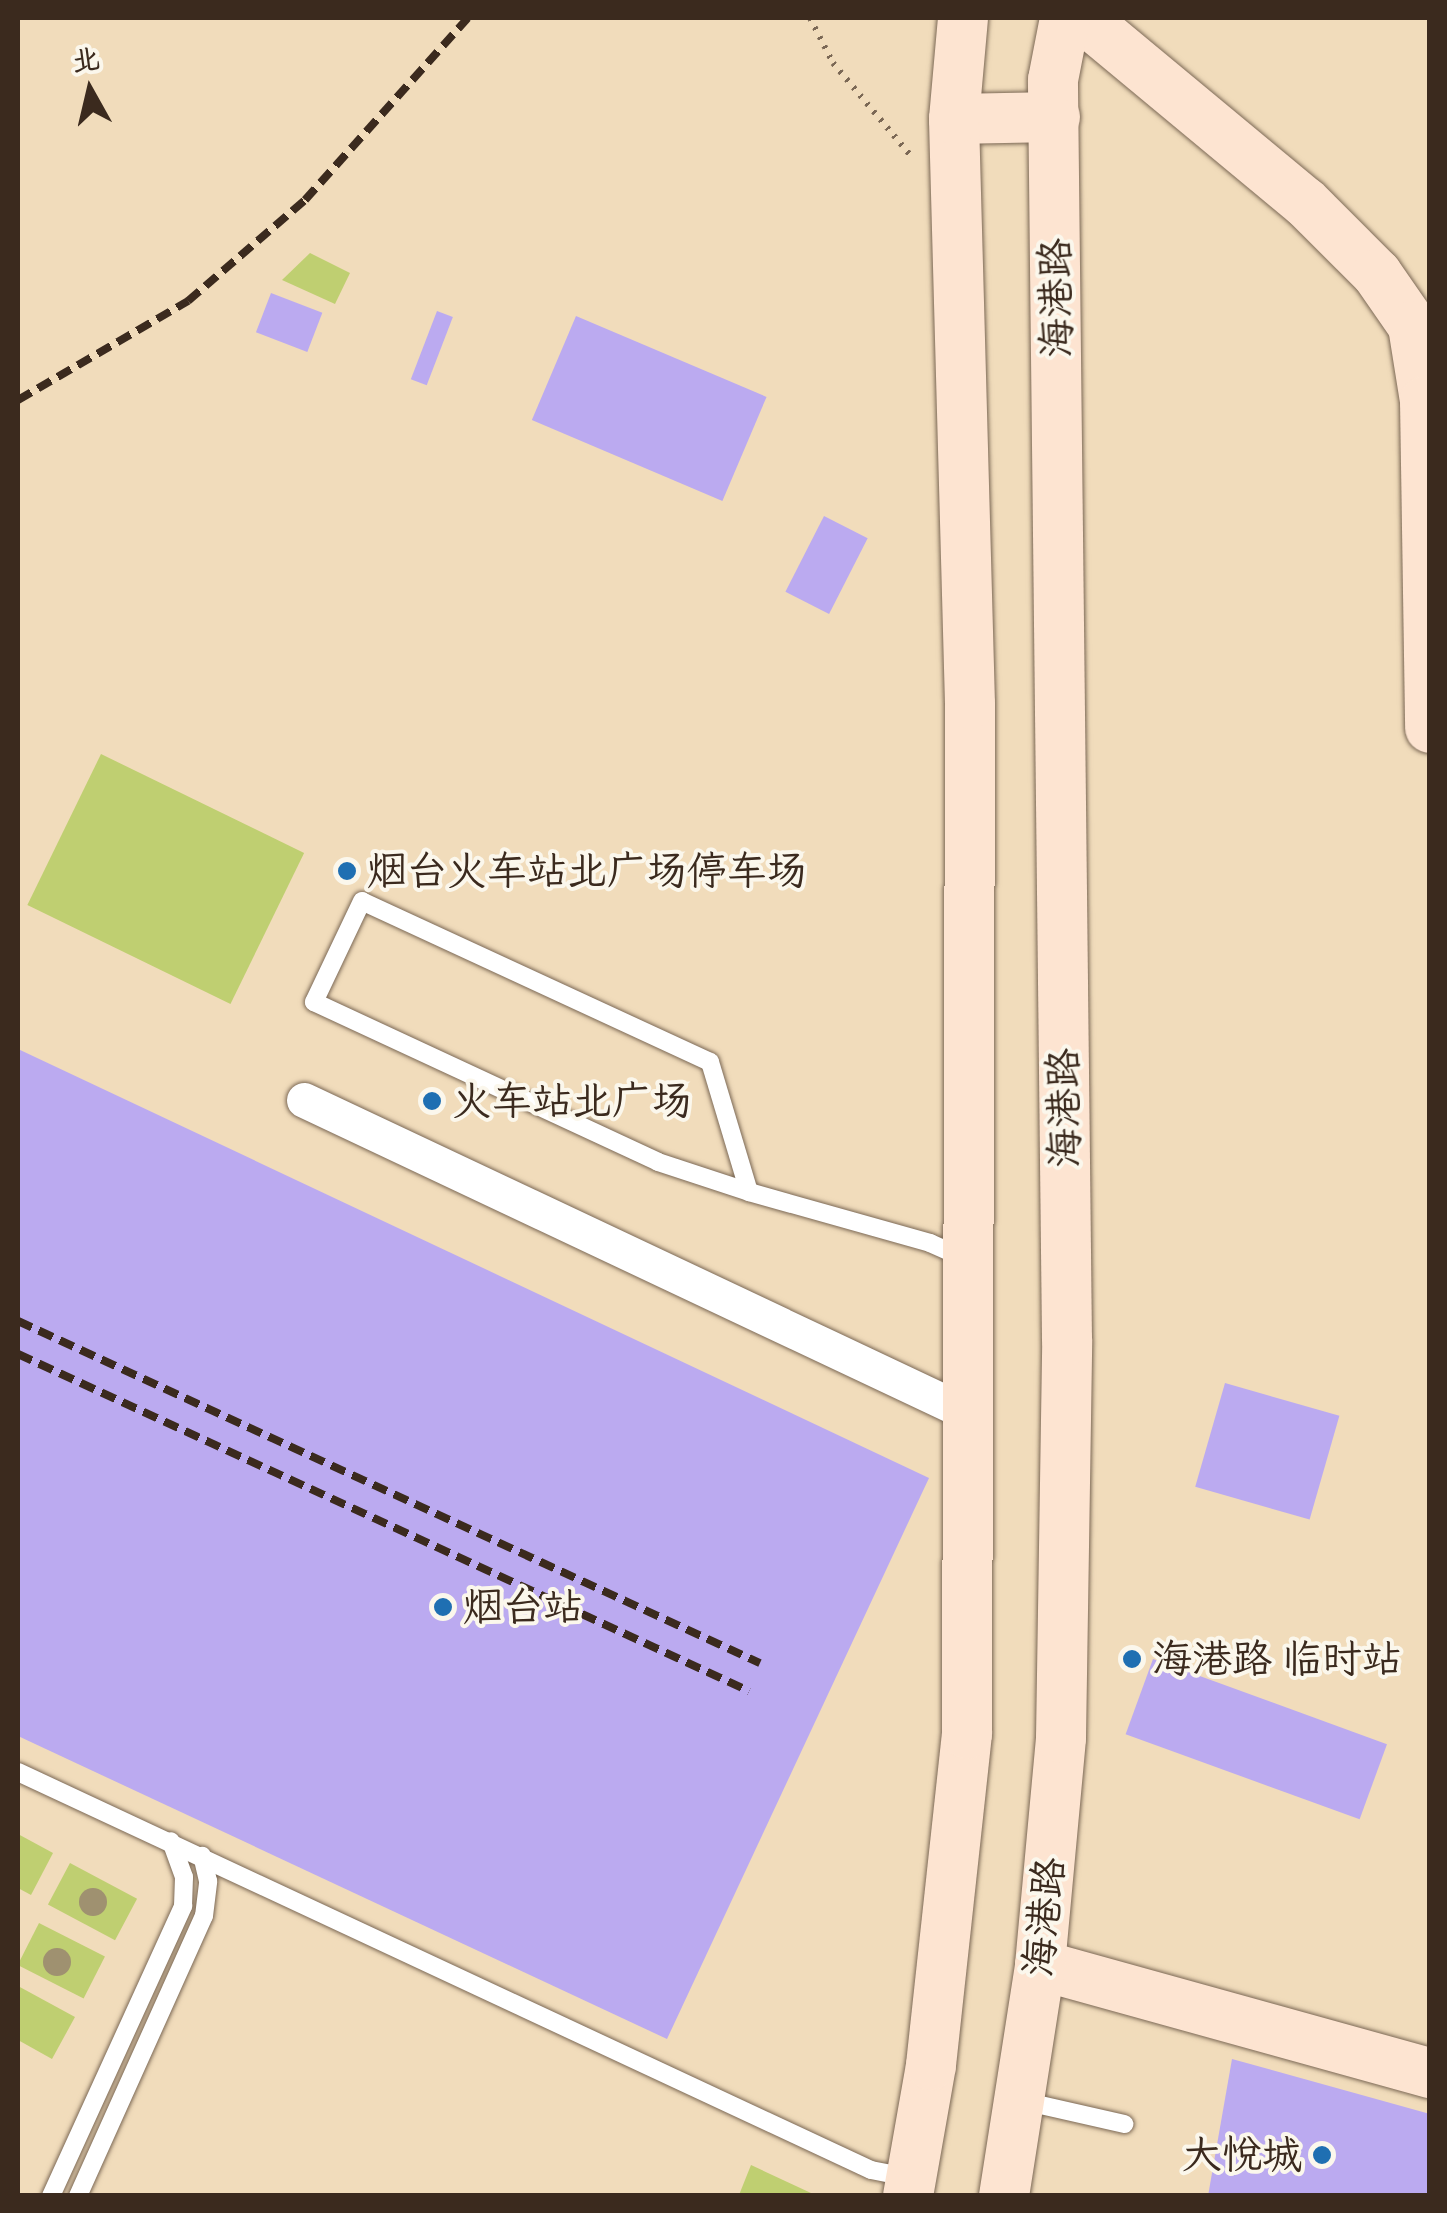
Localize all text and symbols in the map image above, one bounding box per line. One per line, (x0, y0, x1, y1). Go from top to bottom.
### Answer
north arrow (40, 40, 140, 140)
text: 北 (69, 41, 102, 79)
street label: 海港路 (1031, 238, 1081, 358)
place label: 烟台火车站北广场停车场 (367, 847, 807, 895)
marker: 烟台火车站北广场停车场 (336, 860, 358, 882)
street label: 海港路 (1039, 1048, 1089, 1168)
place label: 火车站北广场 (452, 1077, 692, 1125)
marker: 火车站北广场 (421, 1090, 443, 1112)
place label: 烟台站 (463, 1583, 583, 1631)
marker: 烟台站 (432, 1596, 454, 1618)
place label: 海港路 临时站 (1152, 1635, 1402, 1683)
marker: 海港路 临时站 (1121, 1648, 1143, 1670)
street label: 海港路 (1014, 1855, 1074, 1979)
place label: 大悦城 (1182, 2131, 1302, 2179)
marker: 大悦城 (1311, 2144, 1333, 2166)

